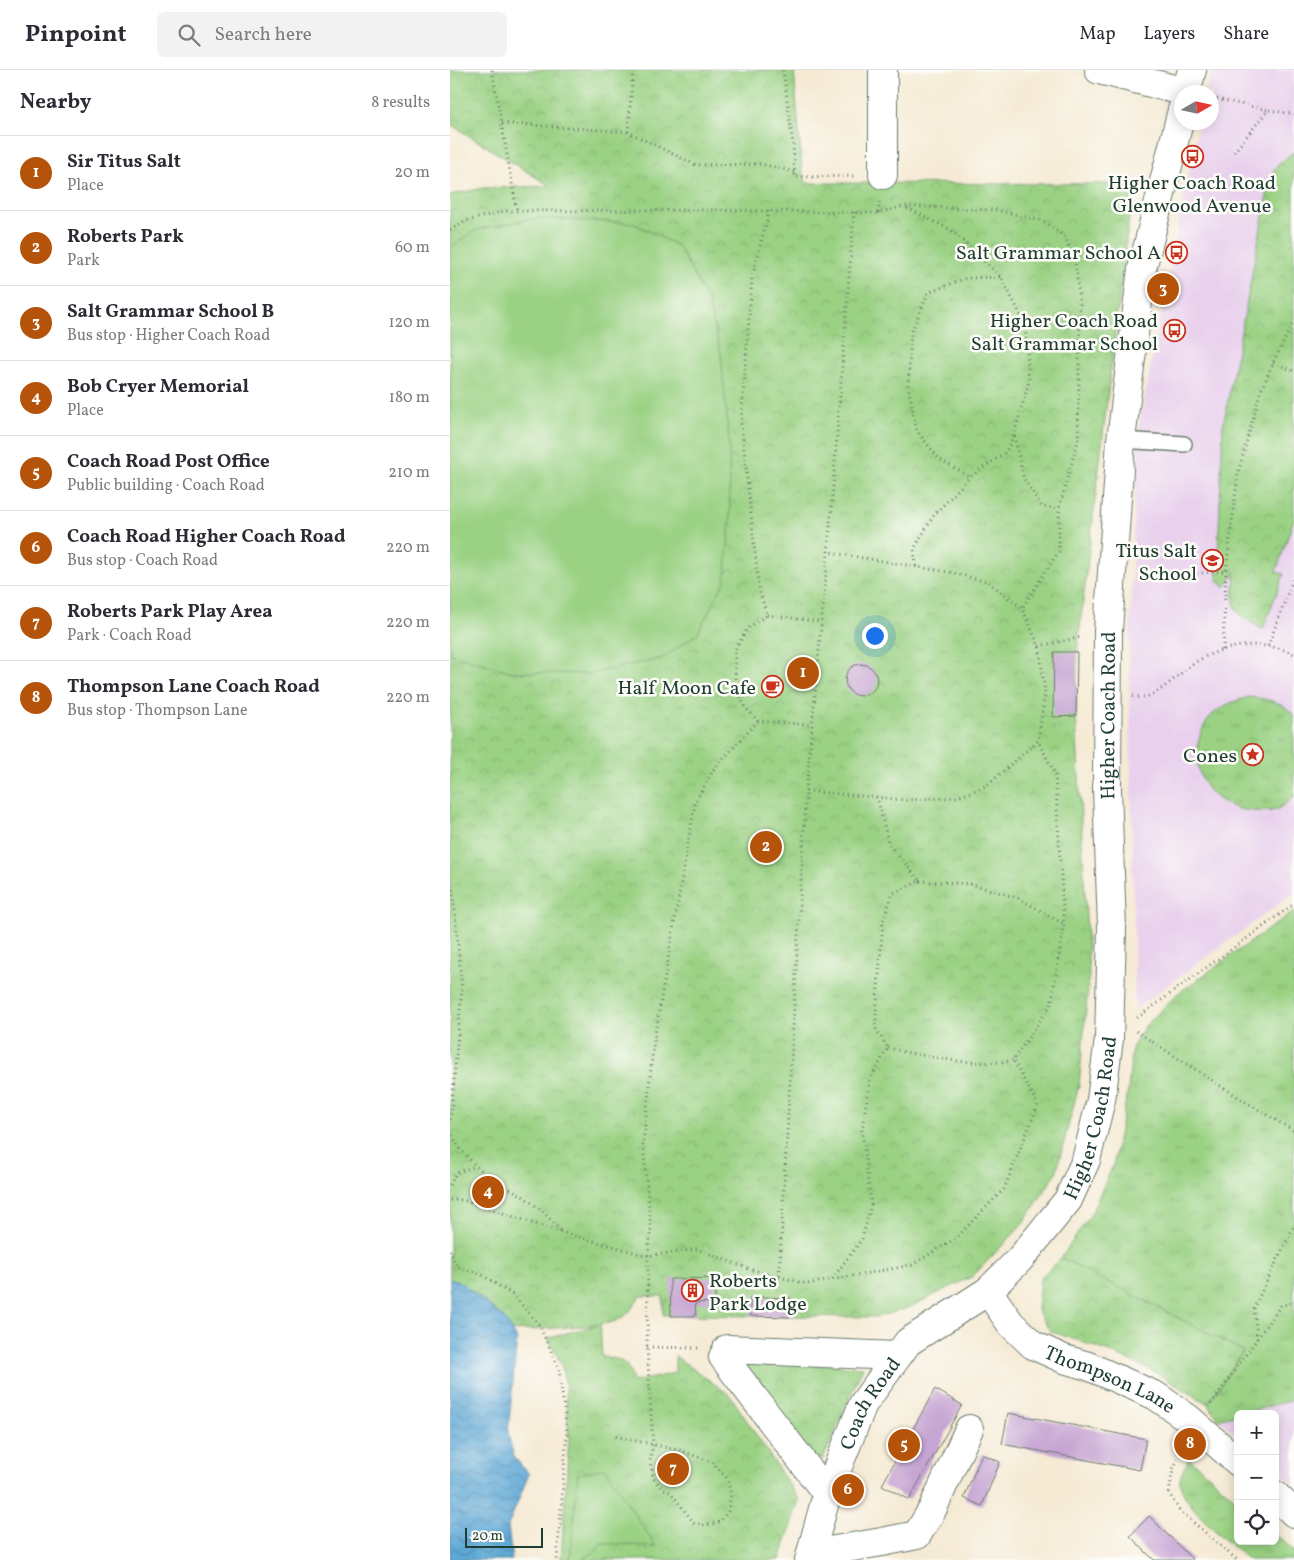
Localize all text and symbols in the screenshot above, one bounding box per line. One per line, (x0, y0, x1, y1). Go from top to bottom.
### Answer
search box (157, 12, 507, 57)
text: Pinpoint (25, 18, 127, 52)
icon: search (175, 21, 203, 49)
text: Search here (215, 22, 312, 48)
text: Map (1079, 22, 1115, 47)
text: Layers (1143, 22, 1195, 47)
text: Share (1223, 22, 1269, 47)
north arrow (1174, 85, 1219, 130)
text: Nearby (20, 88, 91, 117)
text: 8 results (371, 92, 430, 114)
bus stop icon: Higher Coach Road Glenwood Avenue (1180, 144, 1204, 168)
text: Sir Titus Salt (67, 149, 181, 175)
text: 1 (33, 162, 39, 184)
text: 20 m (395, 162, 430, 184)
place label: Higher Coach Road Glenwood Avenue (1108, 170, 1276, 221)
text: Place (67, 175, 104, 197)
text: Roberts Park (67, 224, 184, 250)
text: 2 (32, 237, 40, 259)
text: 60 m (395, 237, 430, 259)
place label: Salt Grammar School A (956, 240, 1161, 268)
bus stop icon: Salt Grammar School A (1165, 240, 1189, 264)
text: Park (67, 250, 100, 272)
pin: 3 (1147, 270, 1179, 308)
text: Salt Grammar School B (67, 299, 274, 325)
place label: Higher Coach Road Salt Grammar School (971, 308, 1158, 359)
text: 3 (32, 312, 40, 334)
text: 120 m (388, 312, 430, 334)
bus stop icon: Higher Coach Road Salt Grammar School (1162, 319, 1186, 343)
text: Bus stop · Higher Coach Road (67, 325, 270, 347)
text: Bob Cryer Memorial (67, 374, 249, 400)
text: 4 (31, 387, 41, 409)
text: 180 m (389, 387, 430, 409)
text: Place (67, 400, 104, 422)
text: Coach Road Post Office (67, 449, 270, 475)
text: 5 (32, 462, 40, 484)
text: 210 m (388, 462, 430, 484)
text: Public building · Coach Road (67, 475, 265, 497)
text: Coach Road Higher Coach Road (67, 524, 345, 550)
text: 6 (32, 537, 40, 559)
text: 220 m (386, 537, 430, 559)
place label: Titus Salt School (1115, 538, 1197, 589)
school or university icon: Titus Salt School (1201, 549, 1225, 573)
text: Bus stop · Coach Road (67, 550, 218, 572)
text: Roberts Park Play Area (67, 599, 273, 625)
text: 7 (32, 612, 40, 634)
text: 220 m (386, 612, 430, 634)
your location (862, 623, 888, 649)
text: Park · Coach Road (67, 625, 192, 647)
street label: Higher Coach Road (1095, 631, 1124, 800)
pin: 1 (787, 654, 819, 692)
text: Thompson Lane Coach Road (67, 674, 320, 700)
place label: Half Moon Cafe (617, 675, 756, 703)
cafe icon: Half Moon Cafe (760, 675, 784, 699)
text: 8 (32, 687, 40, 709)
text: 220 m (386, 687, 430, 709)
text: Bus stop · Thompson Lane (67, 700, 248, 722)
place label: Cones (1183, 743, 1237, 771)
place icon: Cones (1241, 743, 1265, 767)
pin: 2 (750, 828, 782, 866)
street label: Higher Coach Road (1058, 1035, 1125, 1205)
pin: 4 (472, 1173, 504, 1211)
place label: Roberts Park Lodge (709, 1268, 807, 1319)
building icon: Roberts Park Lodge (681, 1279, 705, 1303)
street label: Thompson Lane (1039, 1340, 1180, 1421)
street label: Coach Road (834, 1352, 908, 1454)
map controls (1234, 1410, 1279, 1545)
button: + (1234, 1410, 1279, 1455)
pin: 8 (1174, 1425, 1206, 1463)
pin: 5 (888, 1426, 920, 1464)
pin: 7 (657, 1450, 689, 1488)
button: − (1234, 1455, 1279, 1500)
pin: 6 (832, 1471, 864, 1509)
button: locate (1234, 1500, 1279, 1545)
scale bar (465, 1525, 542, 1548)
text: 20 m (472, 1527, 503, 1546)

